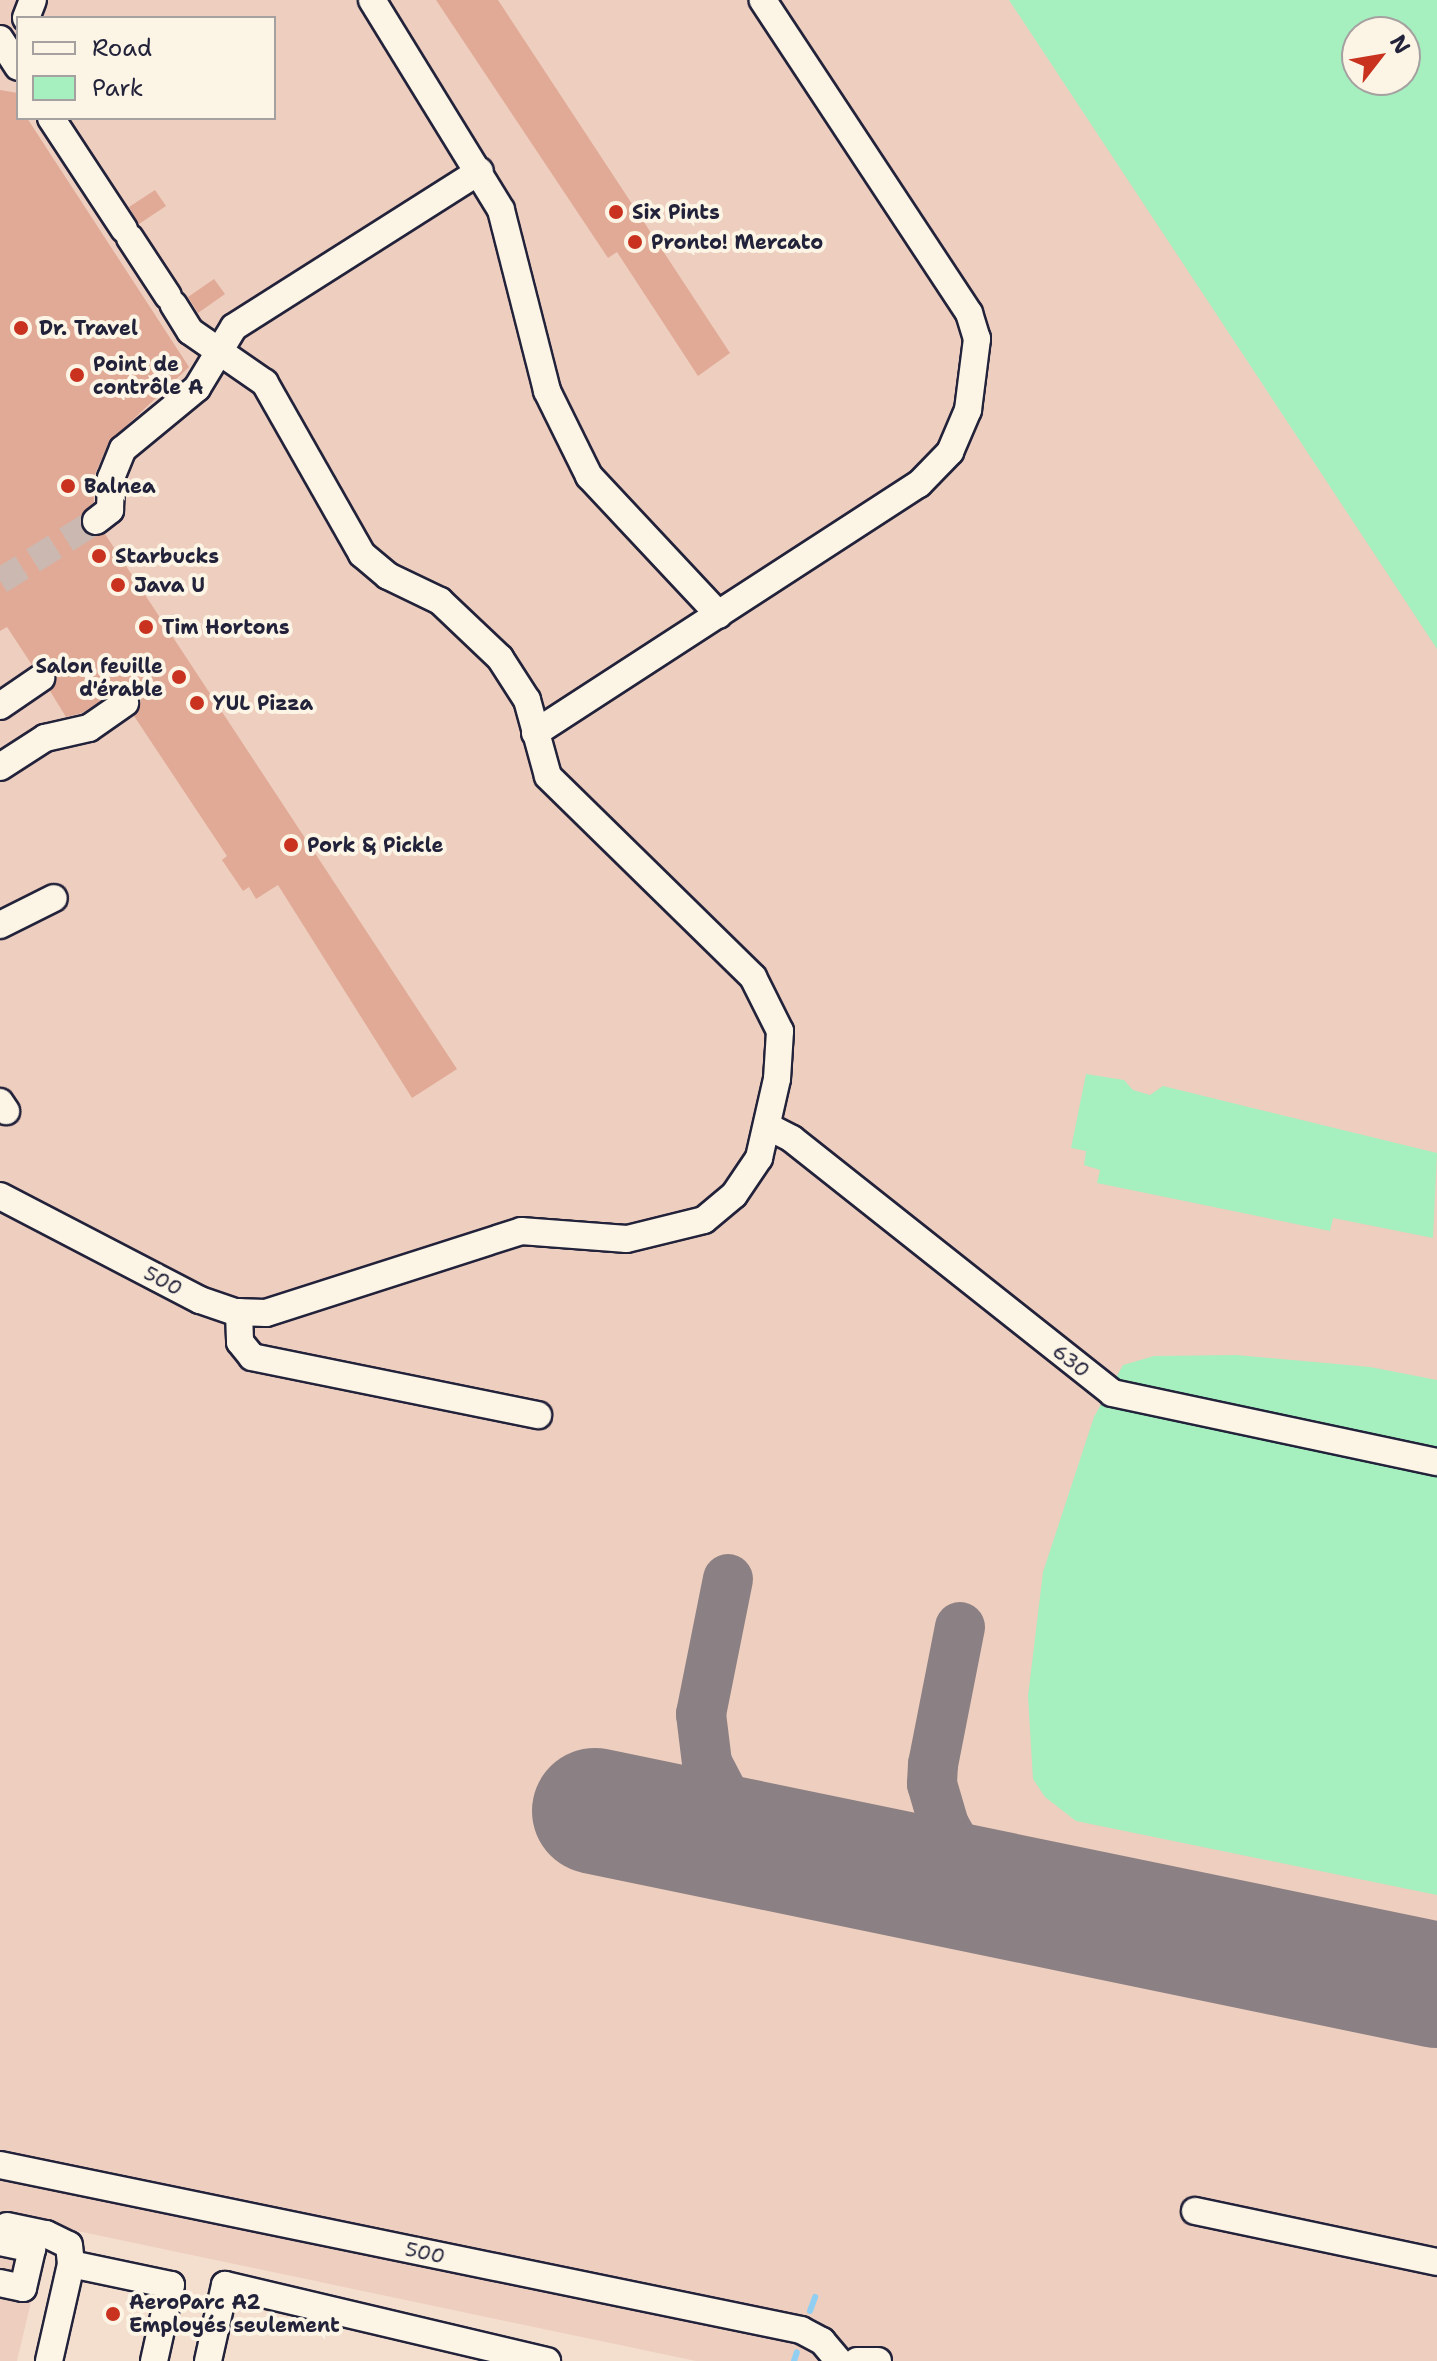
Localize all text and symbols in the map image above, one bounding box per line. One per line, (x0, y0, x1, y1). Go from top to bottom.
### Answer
legend (16, 16, 276, 120)
north arrow (1341, 16, 1421, 96)
text: N (1383, 29, 1417, 59)
text: Road (92, 32, 152, 64)
text: Park (92, 72, 144, 104)
place label: Six Pints (632, 200, 720, 224)
marker: Six Pints (607, 203, 625, 221)
place label: Pronto! Mercato (651, 230, 823, 254)
marker: Pronto! Mercato (626, 233, 644, 251)
place label: Dr. Travel (39, 316, 138, 340)
marker: Dr. Travel (10, 317, 32, 339)
place label: Point de contrôle A (93, 352, 203, 399)
marker: Point de contrôle A (68, 366, 86, 384)
place label: Balnea (84, 474, 156, 498)
marker: Balnea (59, 477, 77, 495)
place label: Starbucks (115, 544, 219, 568)
marker: Starbucks (90, 547, 108, 565)
place label: Java U (134, 573, 205, 597)
marker: Java U (109, 576, 127, 594)
place label: Tim Hortons (162, 615, 289, 639)
marker: Tim Hortons (137, 618, 155, 636)
place label: Salon feuille d'érable (35, 654, 163, 701)
marker: Salon feuille d'érable (170, 668, 188, 686)
place label: YUL Pizza (213, 691, 313, 715)
marker: YUL Pizza (188, 694, 206, 712)
place label: Pork & Pickle (307, 833, 443, 857)
marker: Pork & Pickle (282, 836, 300, 854)
street label: 500 (140, 1261, 186, 1301)
street label: 630 (1048, 1339, 1094, 1383)
street label: 500 (403, 2237, 447, 2269)
place label: AeroParc A2 Employés seulement (129, 2290, 340, 2337)
marker: AeroParc A2 Employés seulement (104, 2305, 122, 2323)

